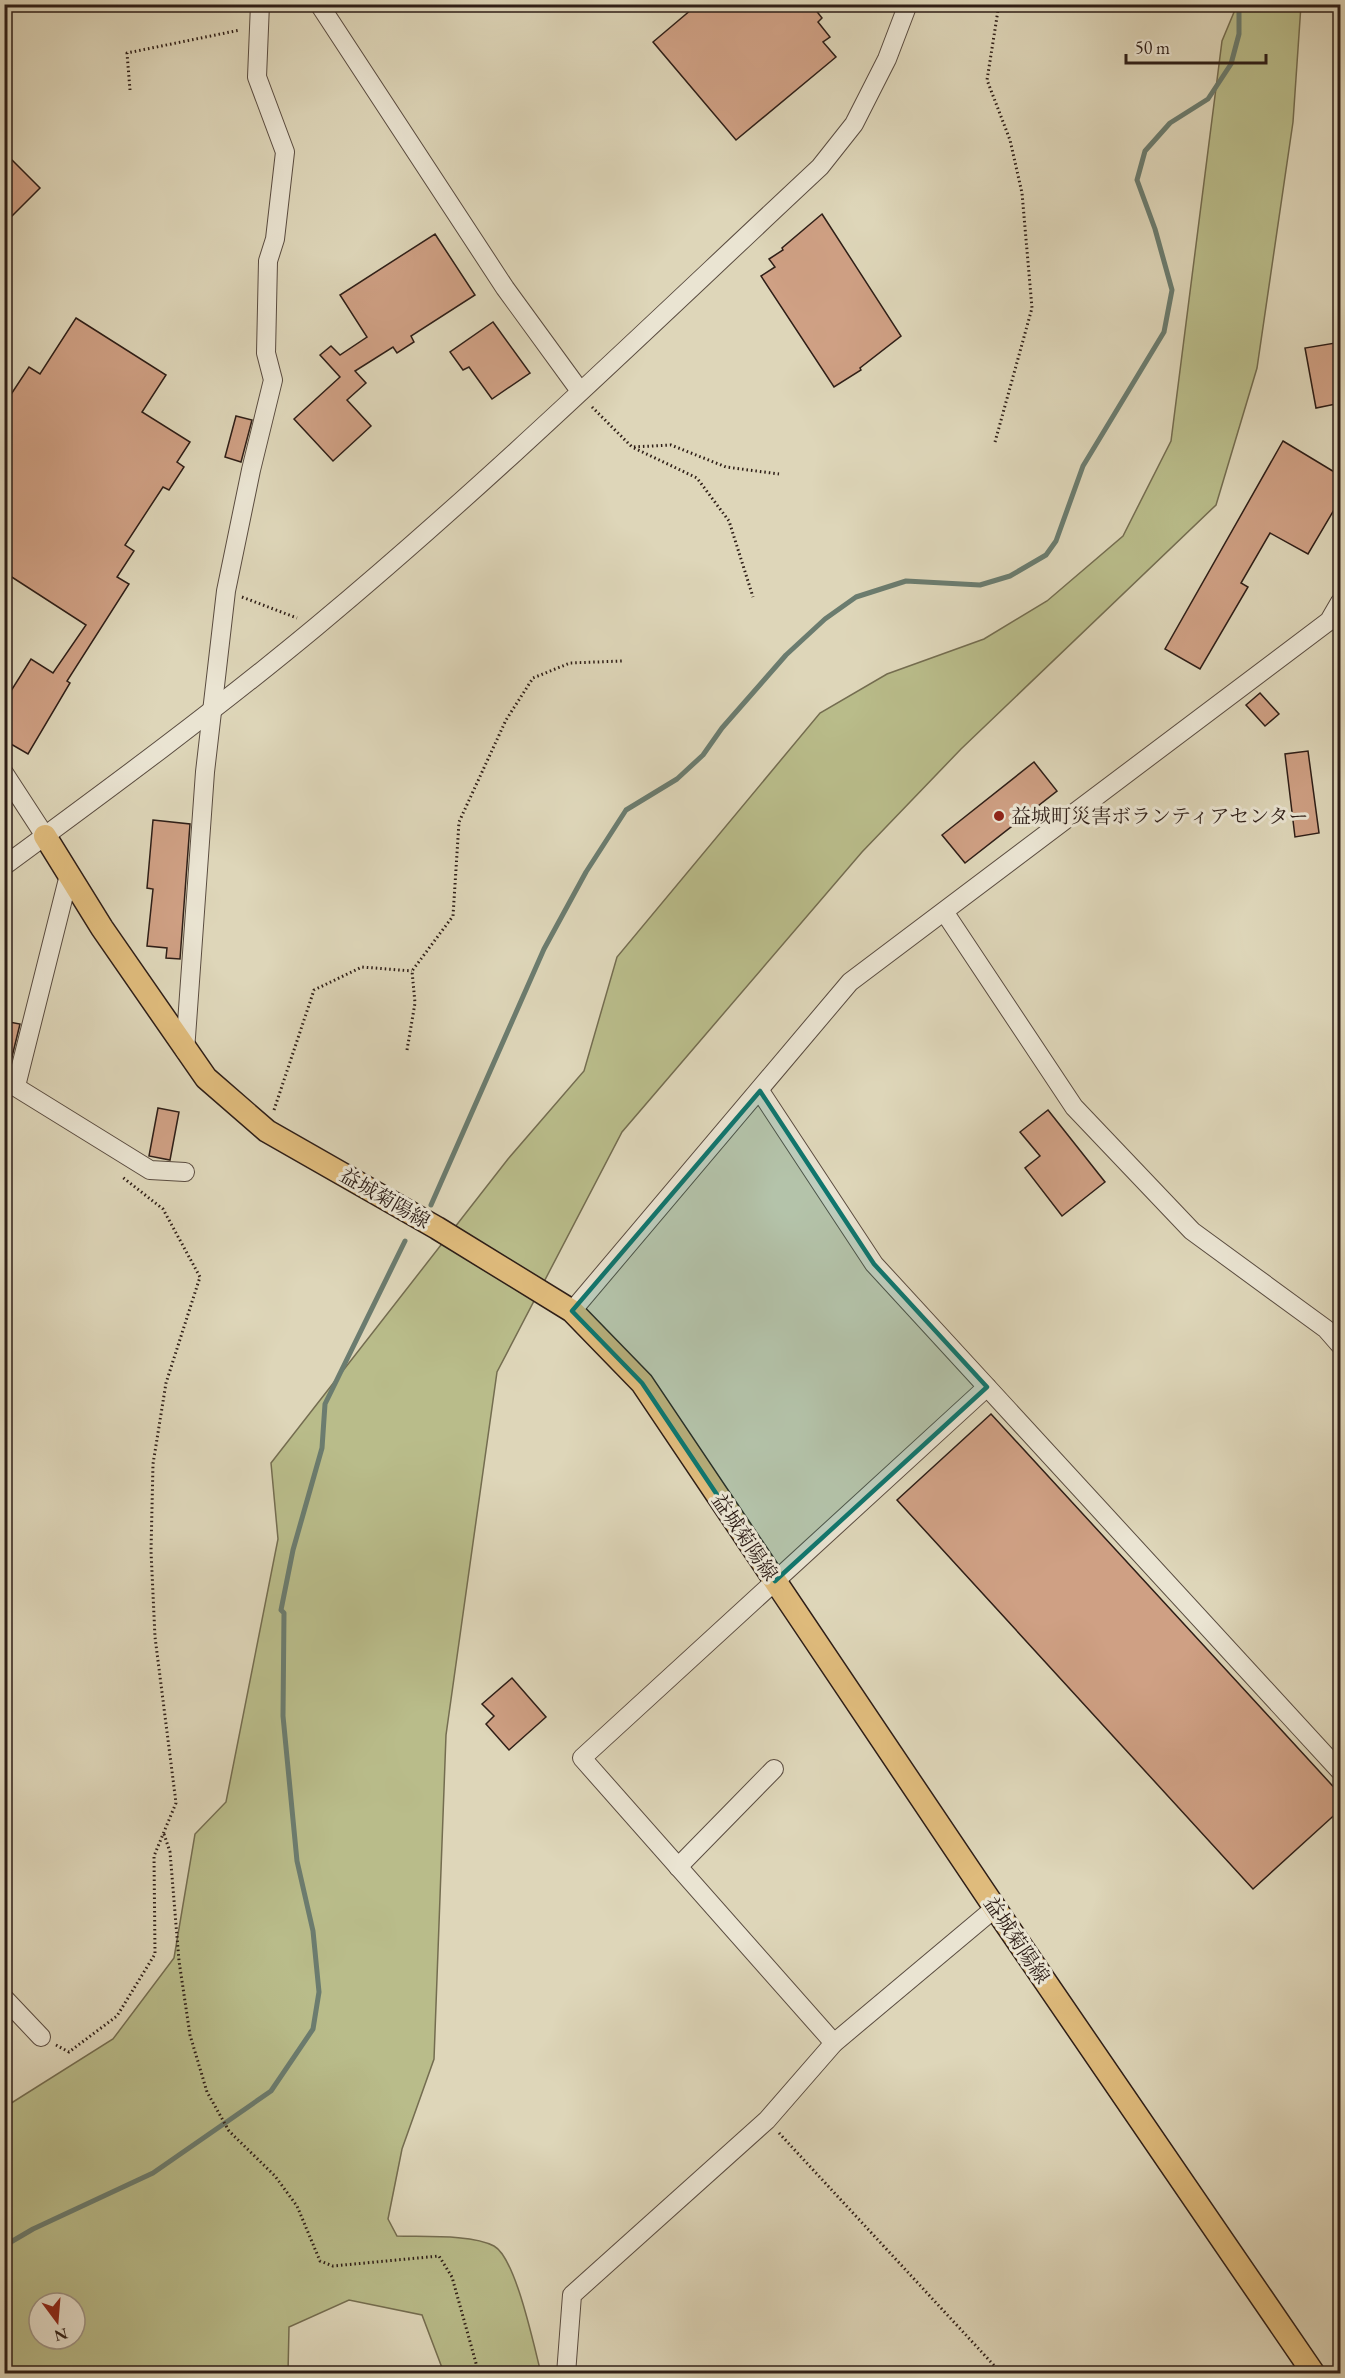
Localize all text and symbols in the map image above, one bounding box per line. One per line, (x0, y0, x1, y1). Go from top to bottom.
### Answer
scale bar (1126, 27, 1266, 65)
text: 50 m (1135, 36, 1170, 59)
place label: 益城町災害ボランティアセンター (1011, 803, 1308, 829)
marker: 益城町災害ボランティアセンター (992, 809, 1006, 823)
street label: 益城菊陽線 (335, 1162, 435, 1234)
street label: 益城菊陽線 (706, 1488, 784, 1586)
street label: 益城菊陽線 (978, 1891, 1056, 1989)
north arrow (27, 2291, 87, 2351)
text: N (52, 2323, 70, 2347)

